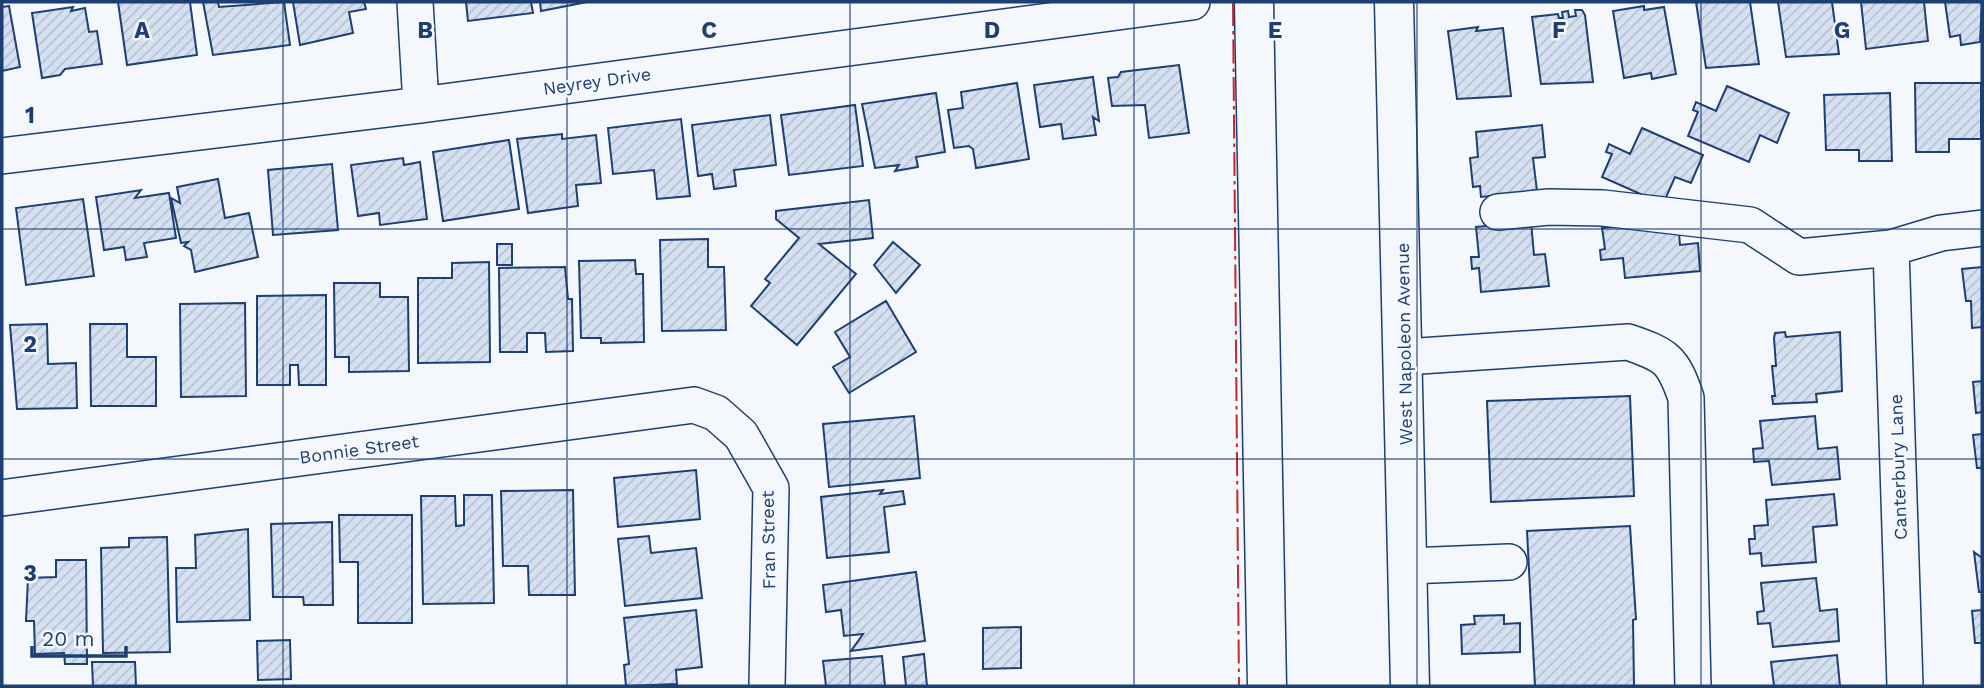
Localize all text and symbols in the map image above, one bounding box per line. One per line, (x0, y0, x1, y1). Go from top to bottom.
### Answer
text: A (134, 17, 150, 44)
text: B (417, 17, 433, 44)
text: C (701, 17, 717, 44)
text: D (984, 17, 1000, 44)
text: E (1268, 17, 1282, 44)
text: F (1552, 17, 1566, 44)
text: G (1834, 17, 1850, 44)
street label: Neyrey Drive (542, 63, 652, 99)
text: 1 (25, 102, 35, 129)
street label: West Napoleon Avenue (1392, 243, 1416, 445)
text: 2 (23, 331, 37, 358)
street label: Canterbury Lane (1885, 394, 1911, 540)
street label: Bonnie Street (298, 430, 420, 468)
street label: Fran Street (757, 490, 779, 590)
text: 3 (23, 560, 37, 587)
scale bar (32, 614, 126, 658)
text: 20 m (42, 626, 94, 651)

